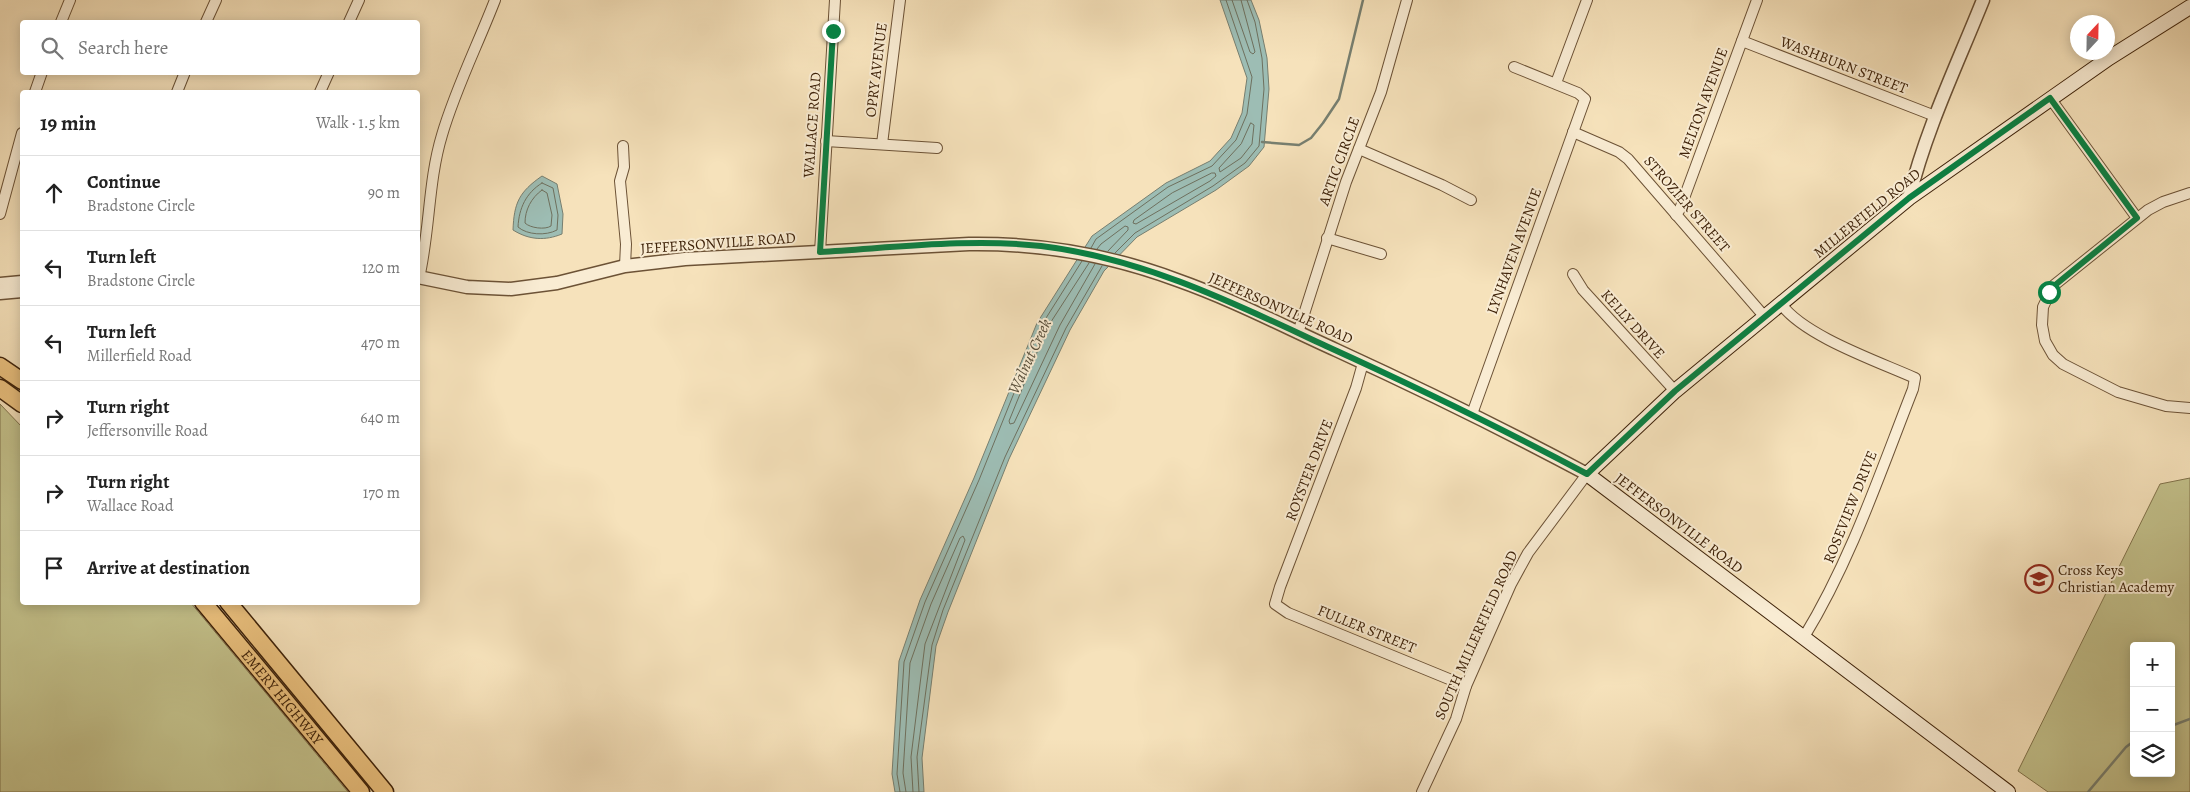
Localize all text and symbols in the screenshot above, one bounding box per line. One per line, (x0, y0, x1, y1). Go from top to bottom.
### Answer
north arrow (2070, 15, 2115, 60)
search box (20, 20, 420, 75)
route end (822, 20, 845, 43)
street label: OPRY AVENUE (860, 22, 892, 118)
street label: WASHBURN STREET (1777, 31, 1911, 99)
icon: search (38, 34, 66, 62)
text: Search here (78, 35, 168, 61)
street label: MELTON AVENUE (1674, 45, 1732, 161)
street label: WALLACE ROAD (798, 72, 826, 179)
text: 19 min (40, 109, 96, 137)
text: Walk · 1.5 km (316, 112, 400, 134)
street label: ARTIC CIRCLE (1313, 114, 1364, 209)
street label: STROZIER STREET (1640, 152, 1735, 257)
street label: MILLERFIELD ROAD (1809, 164, 1925, 262)
text: Continue (87, 169, 161, 195)
icon: ahead (40, 179, 68, 207)
text: 90 m (368, 182, 400, 204)
street label: LYNHAVEN AVENUE (1482, 185, 1546, 317)
text: Bradstone Circle (87, 195, 195, 217)
street label: JEFFERSONVILLE ROAD (640, 228, 796, 258)
text: Turn left (87, 244, 156, 270)
icon: left (40, 254, 68, 282)
text: 120 m (362, 257, 400, 279)
street label: JEFFERSONVILLE ROAD (1206, 267, 1356, 349)
text: Bradstone Circle (87, 270, 195, 292)
route start (2038, 281, 2061, 304)
street label: KELLY DRIVE (1597, 285, 1669, 363)
water label: Walnut Creek (1003, 315, 1057, 398)
text: Turn left (87, 319, 156, 345)
icon: left (40, 329, 68, 357)
text: 470 m (361, 332, 400, 354)
text: Millerfield Road (87, 345, 192, 367)
text: Turn right (87, 394, 169, 420)
icon: right (40, 404, 68, 432)
text: 640 m (360, 407, 400, 429)
street label: ROYSTER DRIVE (1280, 416, 1338, 524)
text: Jeffersonville Road (87, 420, 208, 442)
street label: ROSEVIEW DRIVE (1818, 448, 1882, 566)
street label: JEFFERSONVILLE ROAD (1611, 468, 1747, 578)
text: Turn right (87, 469, 169, 495)
icon: right (40, 479, 68, 507)
text: 170 m (363, 482, 400, 504)
text: Wallace Road (87, 495, 174, 517)
street label: SOUTH MILLERFIELD ROAD (1430, 547, 1522, 723)
icon: arrive (40, 554, 68, 582)
text: Arrive at destination (87, 555, 250, 581)
place label: Cross Keys Christian Academy (2058, 560, 2174, 597)
school or university icon: Cross Keys Christian Academy (2024, 564, 2054, 594)
street label: FULLER STREET (1315, 600, 1420, 658)
map controls (2130, 642, 2175, 777)
button: + (2130, 642, 2175, 687)
street label: EMERY HIGHWAY (237, 645, 328, 750)
button: − (2130, 687, 2175, 732)
button: layers (2130, 732, 2175, 777)

